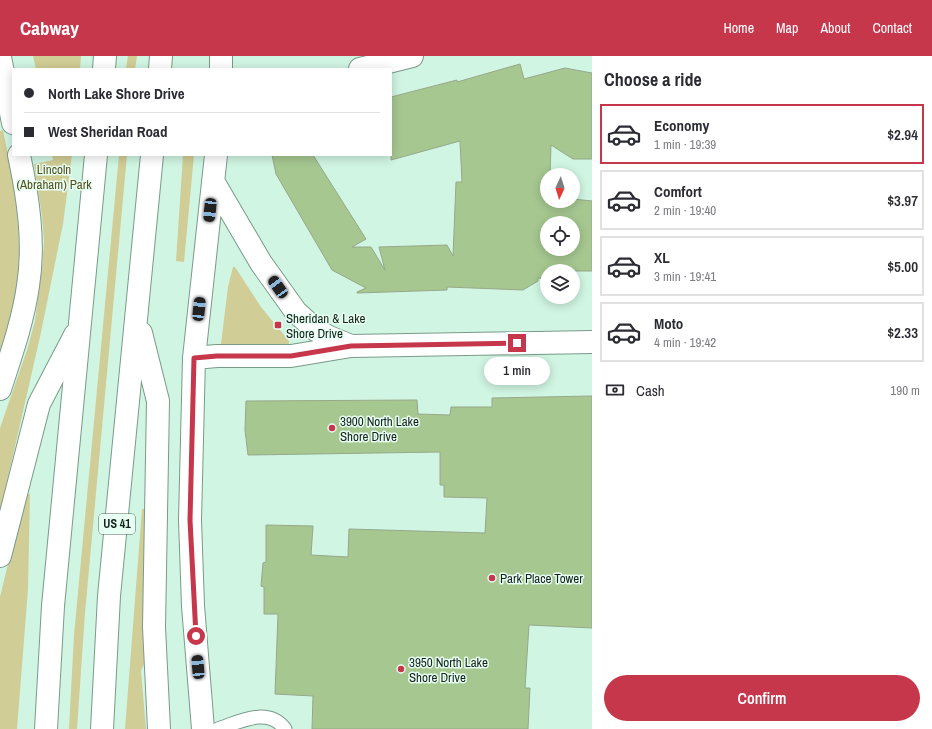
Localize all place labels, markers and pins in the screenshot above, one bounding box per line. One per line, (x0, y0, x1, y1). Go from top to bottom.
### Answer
place label: Sheridan & Lake Shore Drive (286, 310, 365, 342)
marker: Sheridan & Lake Shore Drive (273, 320, 283, 330)
place label: 3900 North Lake Shore Drive (340, 413, 419, 445)
marker: 3900 North Lake Shore Drive (327, 423, 337, 433)
place label: Park Place Tower (500, 570, 583, 587)
marker: Park Place Tower (487, 573, 497, 583)
place label: 3950 North Lake Shore Drive (409, 654, 488, 686)
marker: 3950 North Lake Shore Drive (396, 664, 406, 674)

